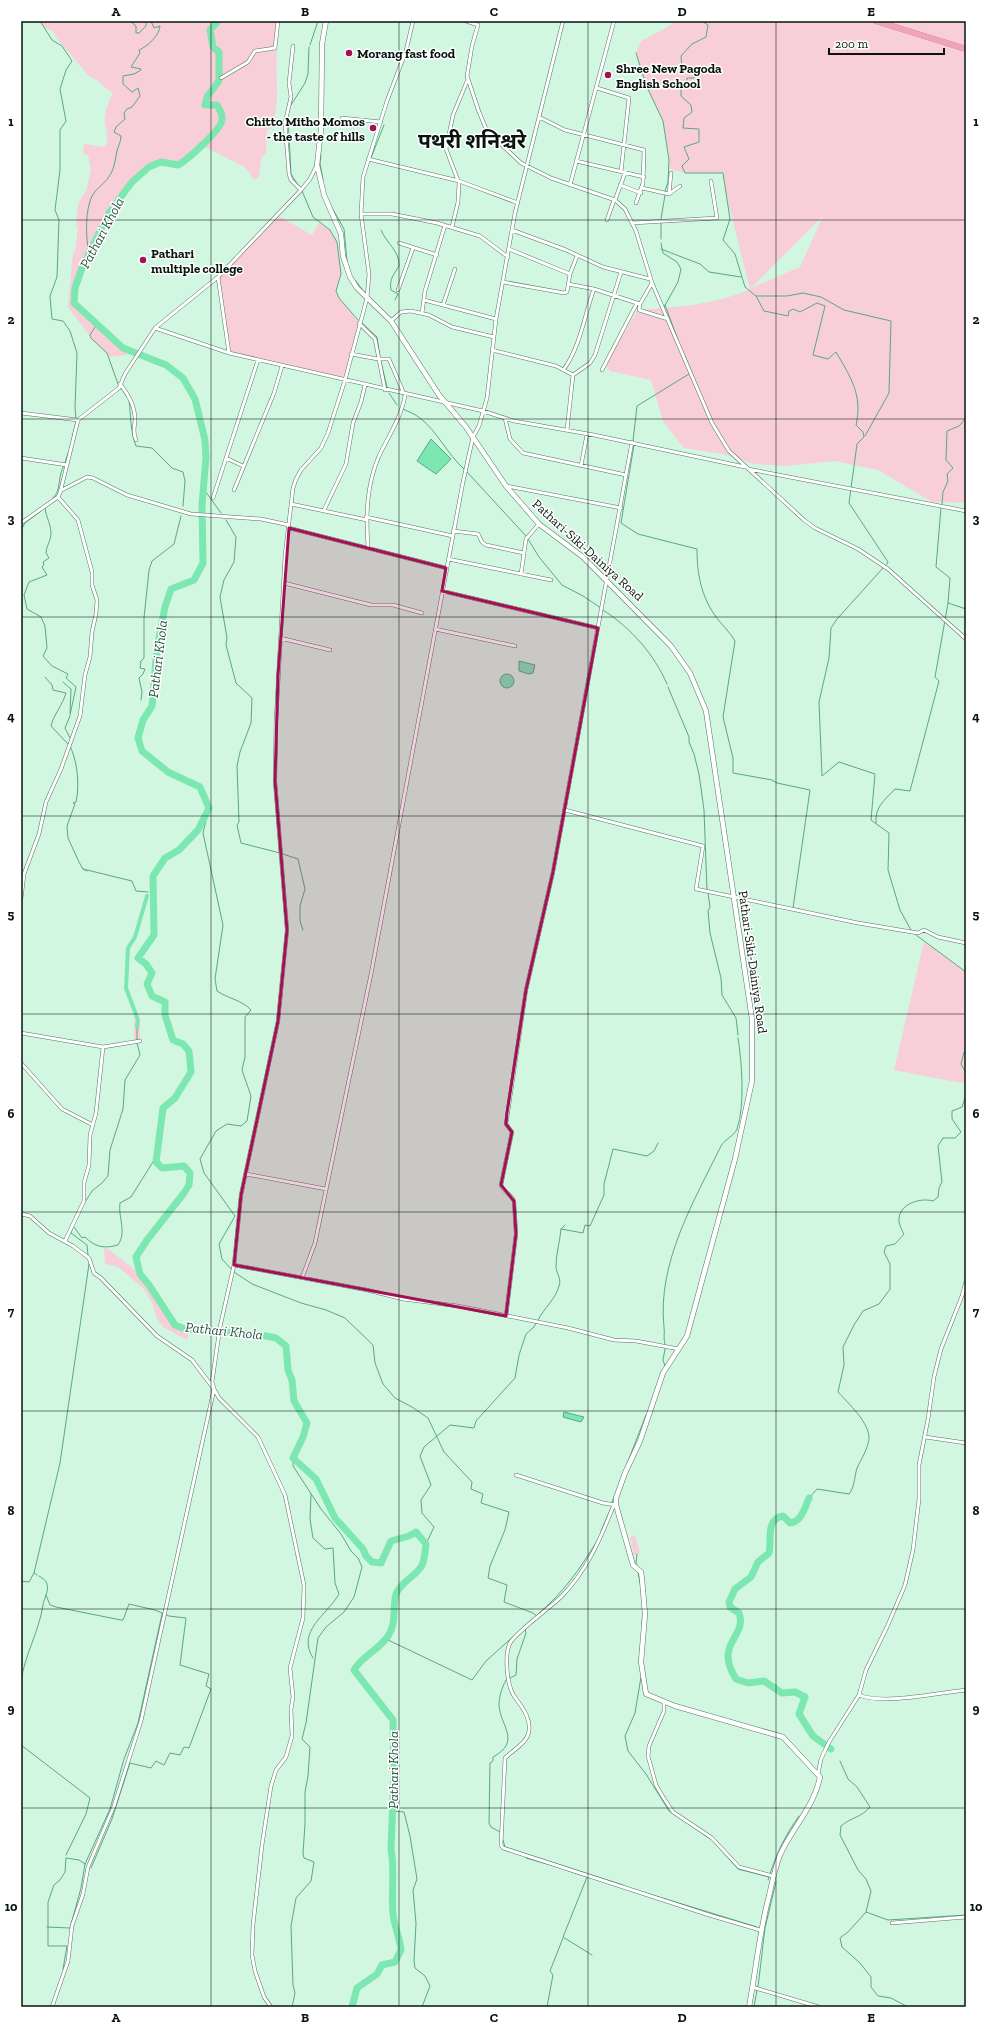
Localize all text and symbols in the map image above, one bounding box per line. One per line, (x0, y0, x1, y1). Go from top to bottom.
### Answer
text: A (112, 4, 121, 19)
text: B (301, 4, 309, 19)
text: C (490, 4, 498, 19)
text: D (677, 4, 687, 19)
text: E (867, 4, 875, 19)
scale bar (829, 30, 944, 56)
text: 200 m (835, 37, 869, 51)
place label: Morang fast food (357, 46, 456, 61)
marker: Morang fast food (344, 48, 354, 58)
place label: Shree New Pagoda English School (616, 61, 722, 91)
marker: Shree New Pagoda English School (603, 70, 613, 80)
text: 1 (8, 114, 14, 129)
place label: Chitto Mitho Momos - the taste of hills (246, 114, 365, 144)
text: 1 (973, 114, 979, 129)
marker: Chitto Mitho Momos - the taste of hills (368, 123, 378, 133)
district label: पथरी शनिश्चरे (418, 128, 527, 153)
water label: Pathari Khola (76, 195, 128, 271)
place label: Pathari multiple college (151, 246, 244, 276)
marker: Pathari multiple college (138, 255, 148, 265)
text: 2 (8, 312, 15, 327)
text: 2 (973, 312, 980, 327)
street label: Pathari-Siki-Dainiya Road (529, 496, 647, 604)
text: 3 (8, 511, 15, 526)
text: 3 (973, 511, 980, 526)
water label: Pathari Khola (145, 619, 171, 699)
text: 4 (7, 709, 15, 724)
text: 4 (972, 709, 980, 724)
street label: Pathari-Siki-Dainiya Road (736, 890, 770, 1034)
text: 5 (8, 907, 15, 922)
text: 5 (973, 907, 980, 922)
text: 6 (8, 1106, 15, 1121)
text: 6 (973, 1106, 980, 1121)
text: 7 (8, 1304, 15, 1319)
text: 7 (973, 1304, 980, 1319)
water label: Pathari Khola (184, 1318, 264, 1344)
text: 8 (7, 1503, 15, 1518)
text: 8 (972, 1503, 980, 1518)
text: 9 (8, 1701, 15, 1716)
text: 9 (973, 1701, 980, 1716)
water label: Pathari Khola (385, 1731, 402, 1809)
text: 10 (5, 1899, 18, 1914)
text: 10 (970, 1899, 983, 1914)
text: A (112, 2010, 121, 2025)
text: B (301, 2010, 309, 2025)
text: C (490, 2010, 498, 2025)
text: D (677, 2010, 687, 2025)
text: E (867, 2010, 875, 2025)

